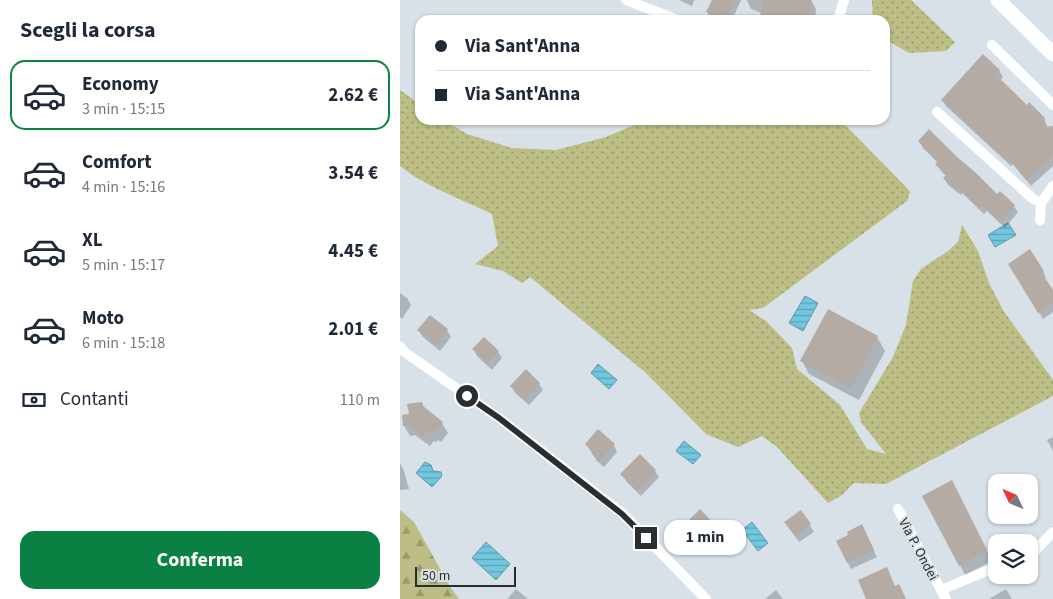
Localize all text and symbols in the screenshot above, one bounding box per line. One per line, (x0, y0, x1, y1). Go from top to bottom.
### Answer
text: Scegli la corsa (20, 14, 156, 46)
text: Via Sant'Anna (465, 33, 580, 60)
text: Economy (82, 71, 159, 98)
icon: car (22, 73, 67, 118)
text: Via Sant'Anna (465, 81, 580, 108)
text: 2.62 € (328, 82, 378, 109)
text: 3 min · 15:15 (82, 98, 165, 120)
text: Comfort (82, 149, 152, 176)
icon: car (22, 151, 67, 196)
text: 3.54 € (328, 160, 378, 187)
text: 4 min · 15:16 (82, 176, 165, 198)
text: XL (82, 227, 103, 254)
icon: car (22, 229, 67, 274)
text: 4.45 € (328, 238, 378, 265)
text: 5 min · 15:17 (82, 254, 165, 276)
text: Moto (82, 305, 124, 332)
icon: car (22, 307, 67, 352)
text: 2.01 € (328, 316, 378, 343)
text: 6 min · 15:18 (82, 332, 165, 354)
route start (456, 385, 478, 407)
icon: cash (20, 386, 48, 414)
text: Contanti (60, 386, 129, 413)
text: 110 m (340, 389, 380, 411)
north arrow (988, 474, 1038, 524)
map controls (988, 474, 1038, 584)
street label: Via P. Ondei (893, 515, 943, 584)
callout: 1 min (664, 520, 746, 556)
text: 1 min (686, 526, 724, 548)
route end (635, 527, 657, 549)
button: Conferma (20, 531, 380, 589)
button: layers (988, 534, 1038, 584)
scale bar (415, 564, 516, 587)
text: 50 m (422, 566, 450, 586)

